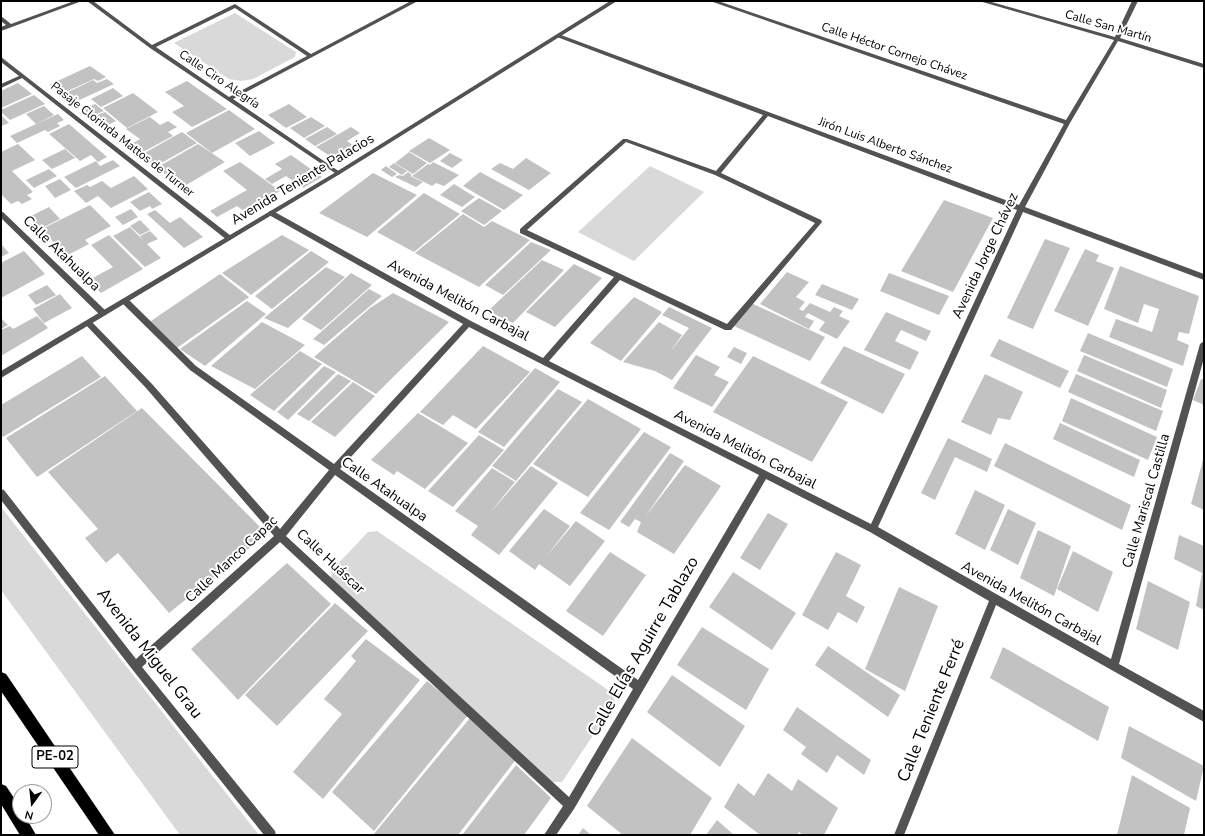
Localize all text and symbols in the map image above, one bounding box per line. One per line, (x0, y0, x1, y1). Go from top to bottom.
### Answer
street label: Calle San Martín (1063, 8, 1153, 46)
street label: Calle Héctor Cornejo Chávez (819, 20, 969, 84)
street label: Calle Ciro Alegría (176, 48, 262, 112)
street label: Pasaje Clorinda Mattos de Turner (47, 79, 197, 201)
street label: Jirón Luis Alberto Sánchez (816, 115, 954, 177)
street label: Avenida Teniente Palacios (228, 131, 378, 229)
street label: Avenida Jorge Chávez (949, 190, 1023, 322)
street label: Calle Atahualpa (19, 213, 103, 295)
street label: Avenida Melitón Carbajal (384, 257, 532, 345)
street label: Avenida Melitón Carbajal (671, 407, 819, 493)
street label: Calle Mariscal Castilla (1120, 432, 1174, 570)
street label: Calle Atahualpa (338, 454, 430, 526)
street label: Calle Manco Capac (183, 513, 281, 607)
street label: Calle Huáscar (292, 526, 368, 598)
street label: Calle Elías Aguirre Tablazo (584, 553, 704, 741)
street label: Avenida Melitón Carbajal (958, 558, 1104, 650)
street label: Avenida Miguel Grau (92, 585, 206, 723)
street label: Calle Teniente Ferré (894, 637, 970, 785)
road number: PE-02 (32, 746, 78, 768)
north arrow (12, 784, 52, 824)
text: N (23, 807, 35, 823)

